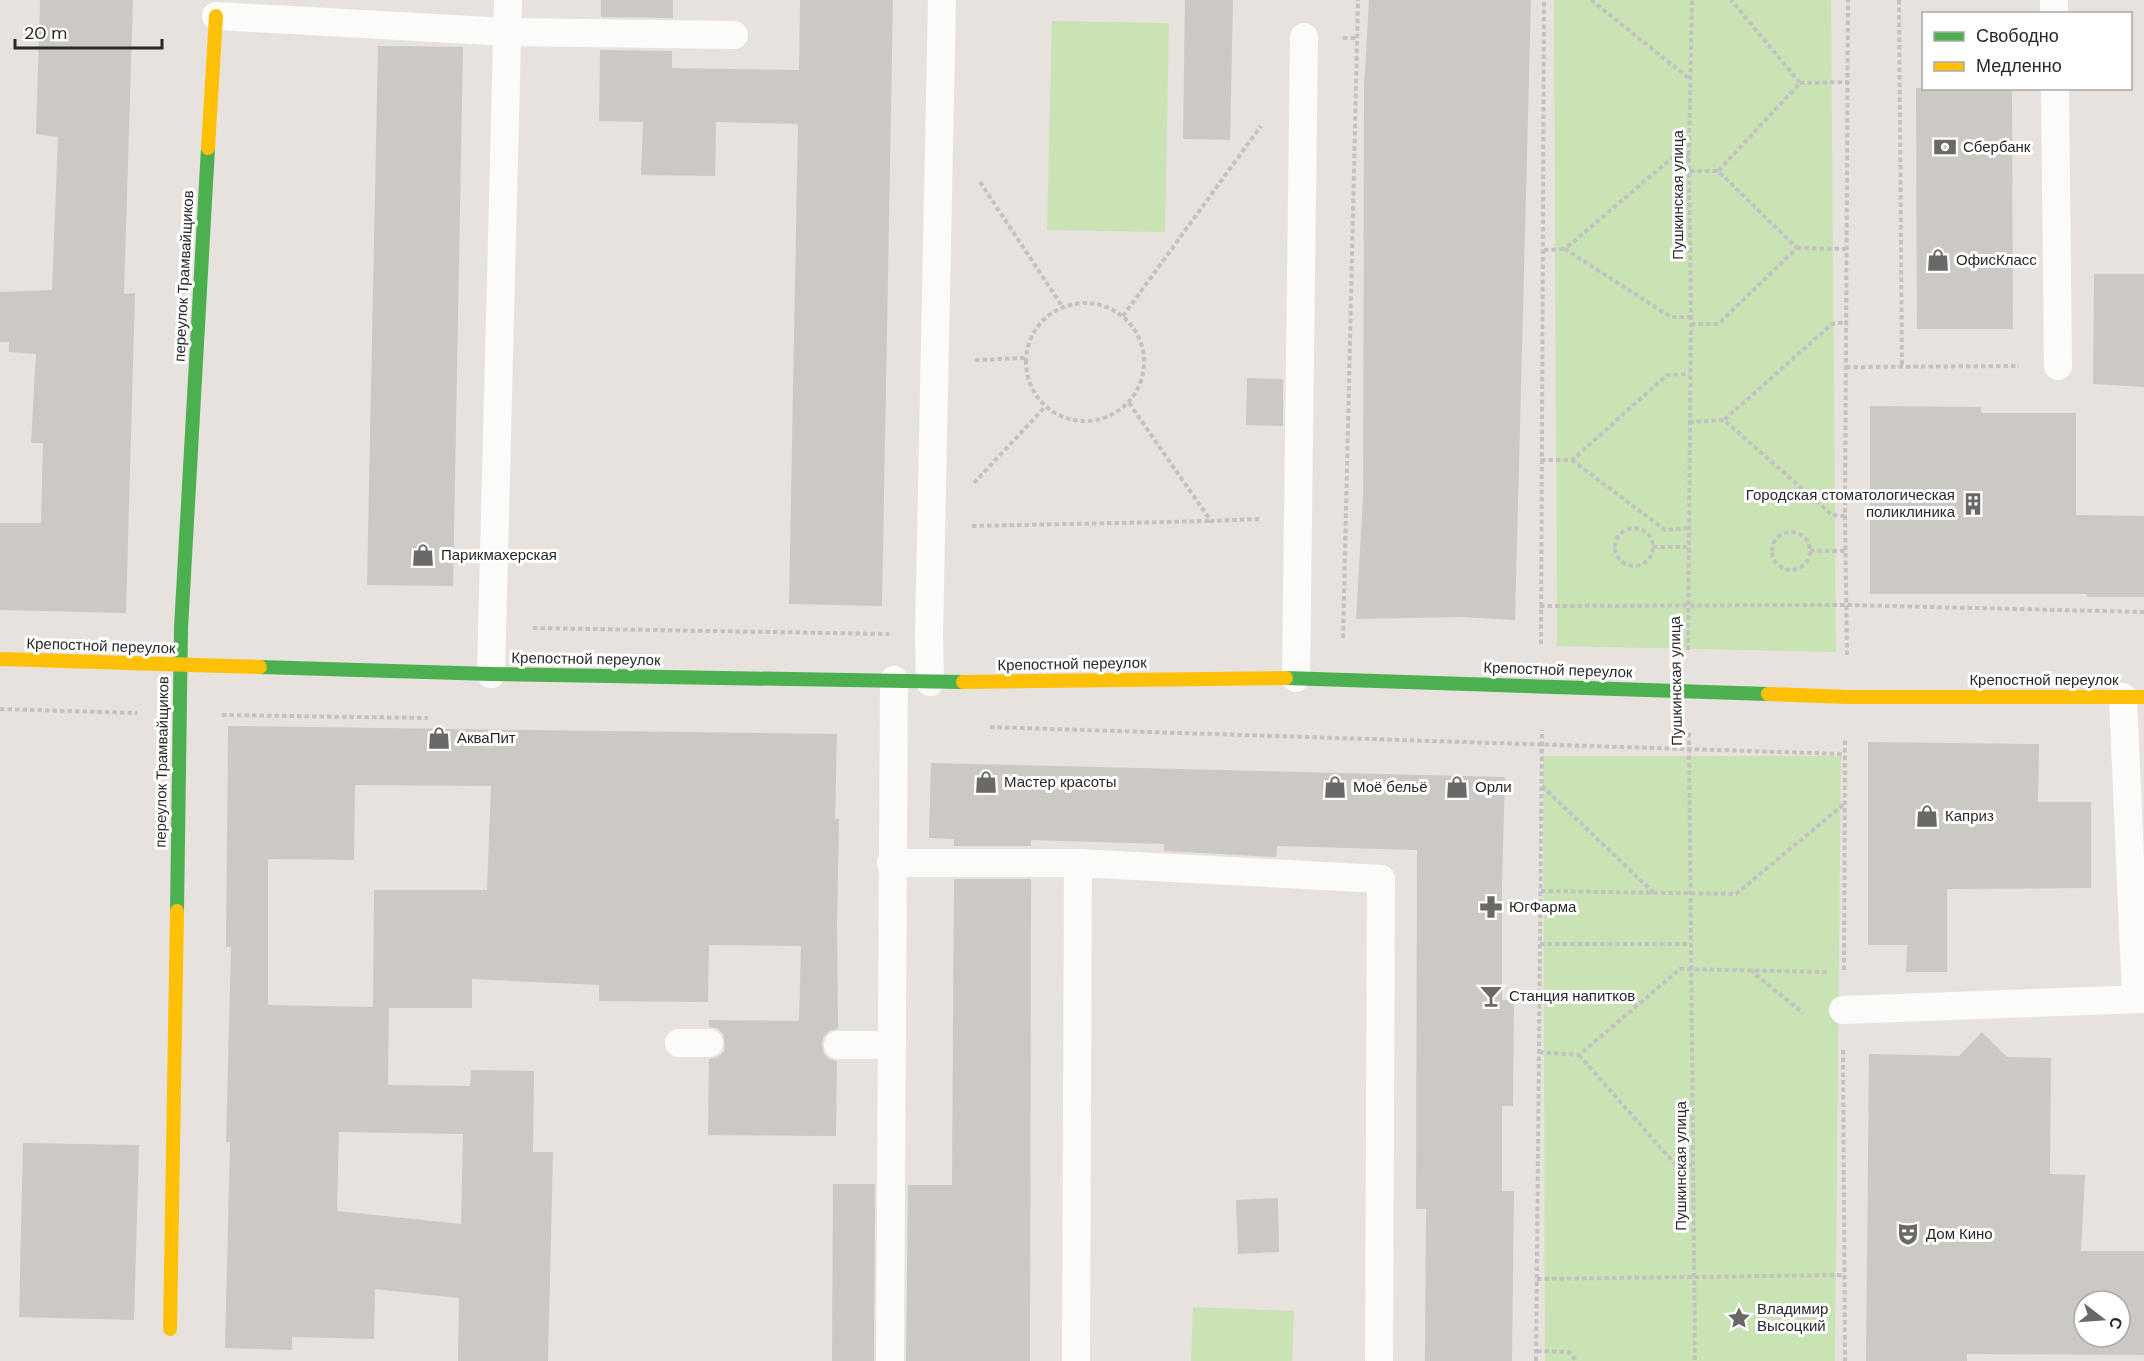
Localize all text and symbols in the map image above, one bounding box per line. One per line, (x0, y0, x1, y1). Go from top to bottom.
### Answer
scale bar (15, 12, 162, 50)
legend (1922, 12, 2132, 90)
text: 20 m (24, 21, 67, 45)
text: Свободно (1976, 24, 2059, 48)
text: Медленно (1976, 54, 2062, 78)
street label: Пушкинская улица (1668, 130, 1688, 260)
bank icon: Сбербанк (1932, 134, 1958, 160)
place label: Сбербанк (1963, 137, 2031, 157)
street label: переулок Трамвайщиков (170, 190, 198, 362)
shop icon: ОфисКласс (1925, 247, 1951, 273)
place label: ОфисКласс (1956, 250, 2037, 270)
place label: Городская стоматологическая поликлиника (1746, 485, 1956, 522)
building icon: Городская стоматологическая поликлиника (1960, 491, 1986, 517)
shop icon: Парикмахерская (410, 542, 436, 568)
place label: Парикмахерская (441, 545, 557, 565)
street label: Пушкинская улица (1665, 615, 1687, 746)
street label: Крепостной переулок (26, 633, 176, 659)
street label: Крепостной переулок (511, 648, 661, 670)
street label: Крепостной переулок (997, 653, 1147, 675)
street label: Крепостной переулок (1483, 657, 1633, 683)
street label: Крепостной переулок (1969, 670, 2119, 690)
street label: переулок Трамвайщиков (151, 676, 173, 848)
shop icon: АкваПит (426, 725, 452, 751)
place label: АкваПит (457, 728, 516, 748)
shop icon: Мастер красоты (973, 769, 999, 795)
place label: Мастер красоты (1004, 772, 1116, 792)
shop icon: Моё бельё (1322, 774, 1348, 800)
shop icon: Орли (1444, 774, 1470, 800)
place label: Моё бельё (1353, 777, 1428, 797)
place label: Орли (1475, 777, 1512, 797)
shop icon: Каприз (1914, 803, 1940, 829)
place label: Каприз (1945, 806, 1994, 826)
pharmacy icon: ЮгФарма (1478, 894, 1504, 920)
place label: ЮгФарма (1509, 897, 1577, 917)
bar icon: Станция напитков (1478, 983, 1504, 1009)
place label: Станция напитков (1509, 986, 1635, 1006)
street label: Пушкинская улица (1671, 1101, 1691, 1231)
theatre icon: Дом Кино (1895, 1221, 1921, 1247)
place label: Дом Кино (1926, 1224, 1993, 1244)
north arrow (2072, 1289, 2132, 1349)
place label: Владимир Высоцкий (1757, 1299, 1828, 1336)
place icon: Владимир Высоцкий (1726, 1305, 1752, 1331)
text: С (2104, 1315, 2128, 1332)

